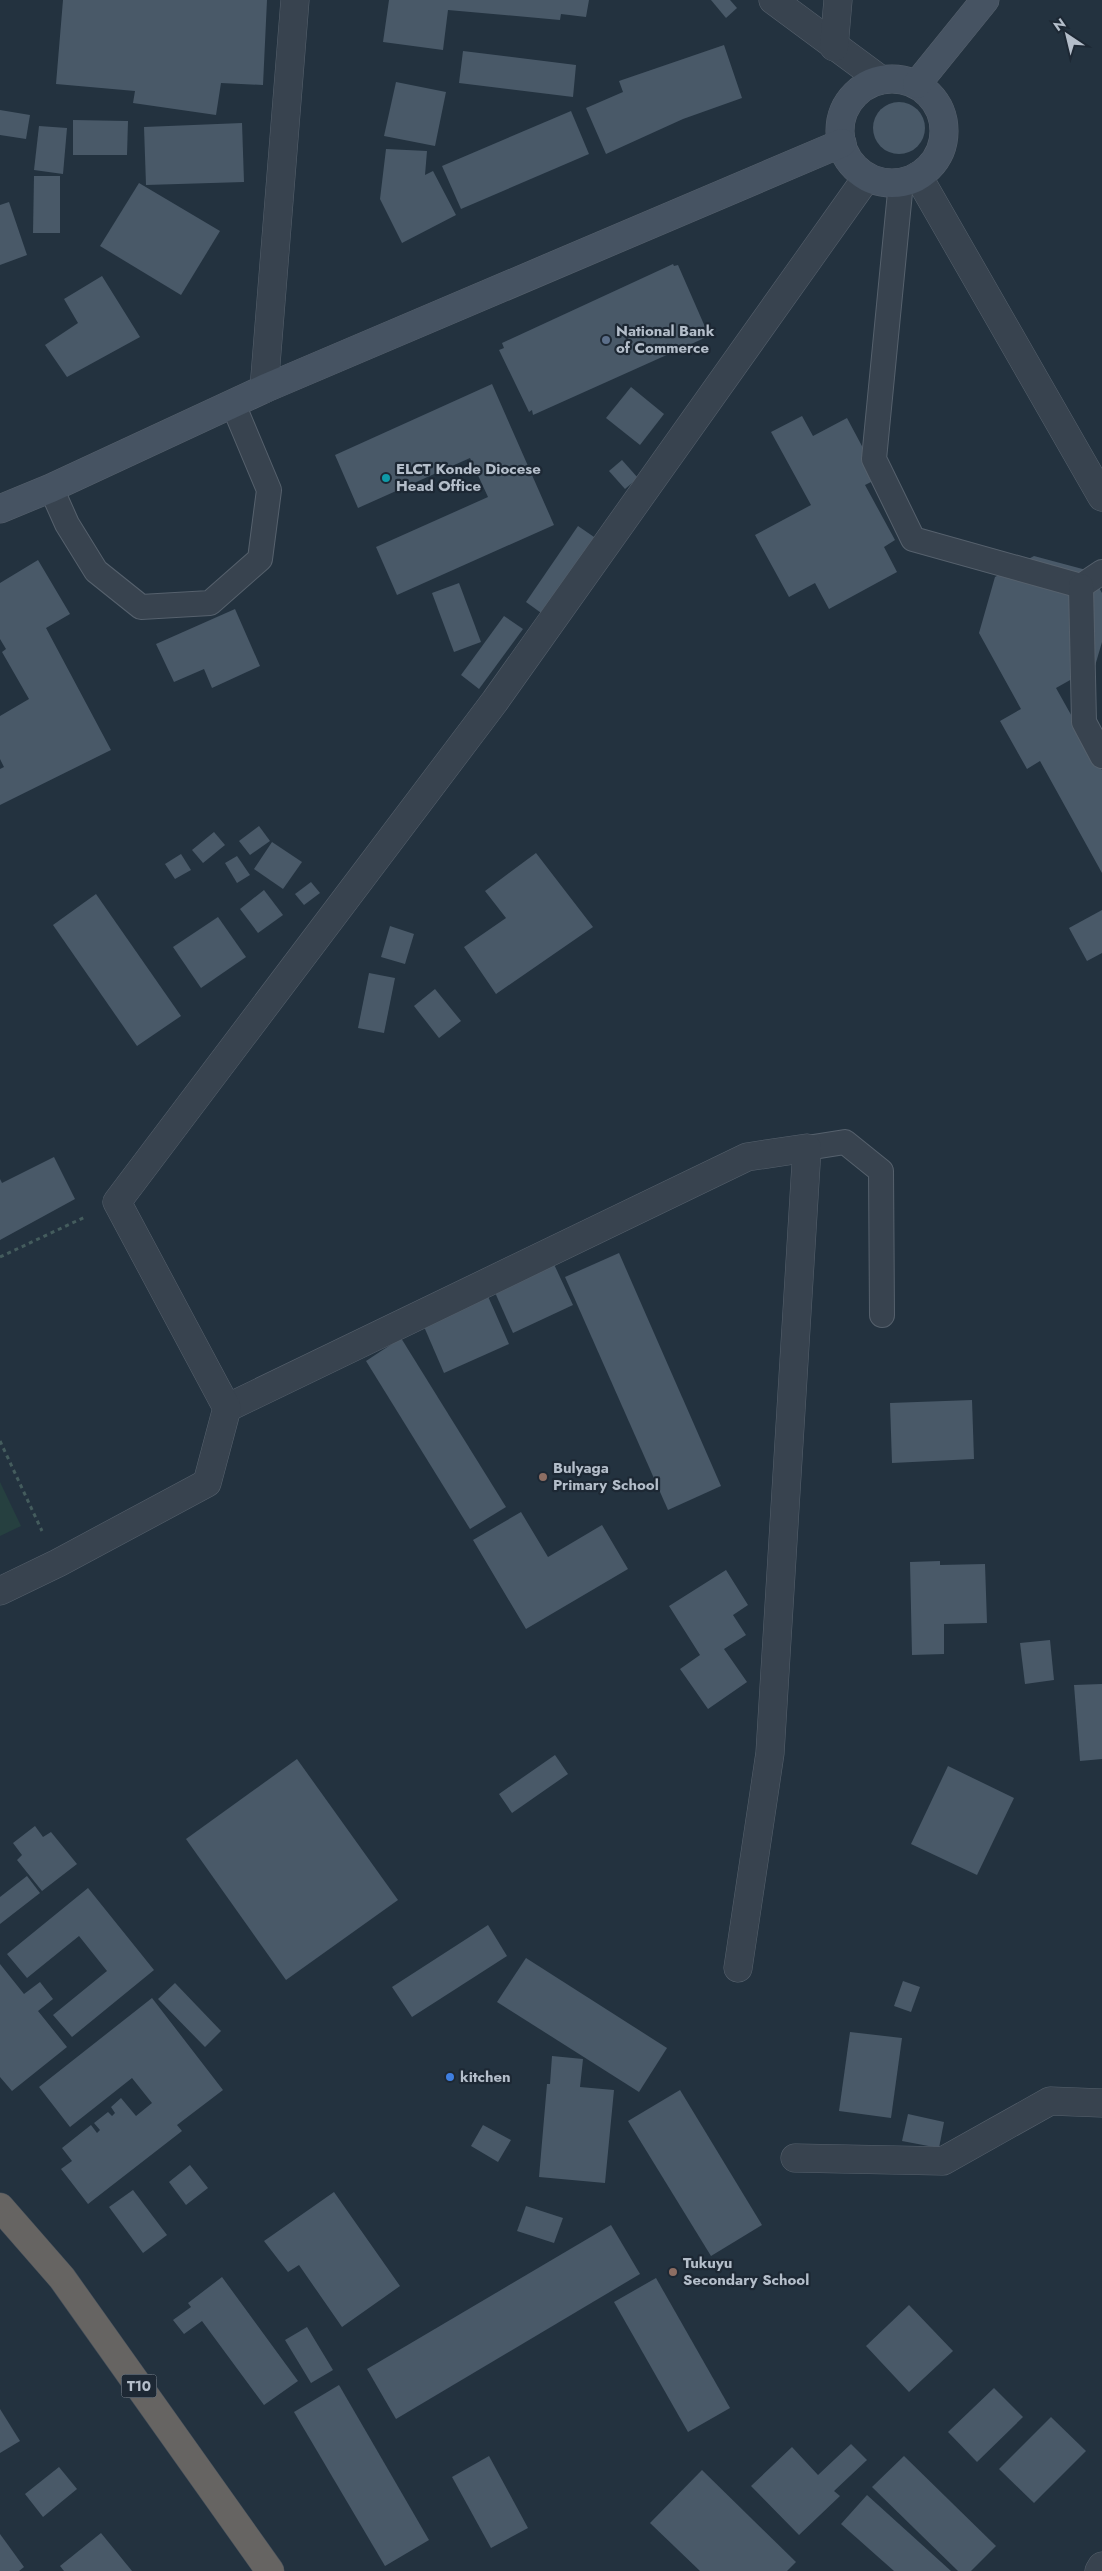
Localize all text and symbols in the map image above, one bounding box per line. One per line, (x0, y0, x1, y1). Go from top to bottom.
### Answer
north arrow (1042, 10, 1092, 60)
text: N (1049, 13, 1070, 36)
place label: National Bank of Commerce (616, 320, 715, 359)
marker: National Bank of Commerce (600, 334, 612, 346)
place label: ELCT Konde Diocese Head Office (396, 458, 541, 497)
marker: ELCT Konde Diocese Head Office (380, 472, 392, 484)
place label: Bulyaga Primary School (553, 1457, 659, 1496)
marker: Bulyaga Primary School (537, 1471, 549, 1483)
place label: kitchen (460, 2066, 511, 2088)
marker: kitchen (444, 2071, 456, 2083)
place label: Tukuyu Secondary School (683, 2252, 809, 2291)
marker: Tukuyu Secondary School (667, 2266, 679, 2278)
road number: T10 (122, 2374, 156, 2398)

